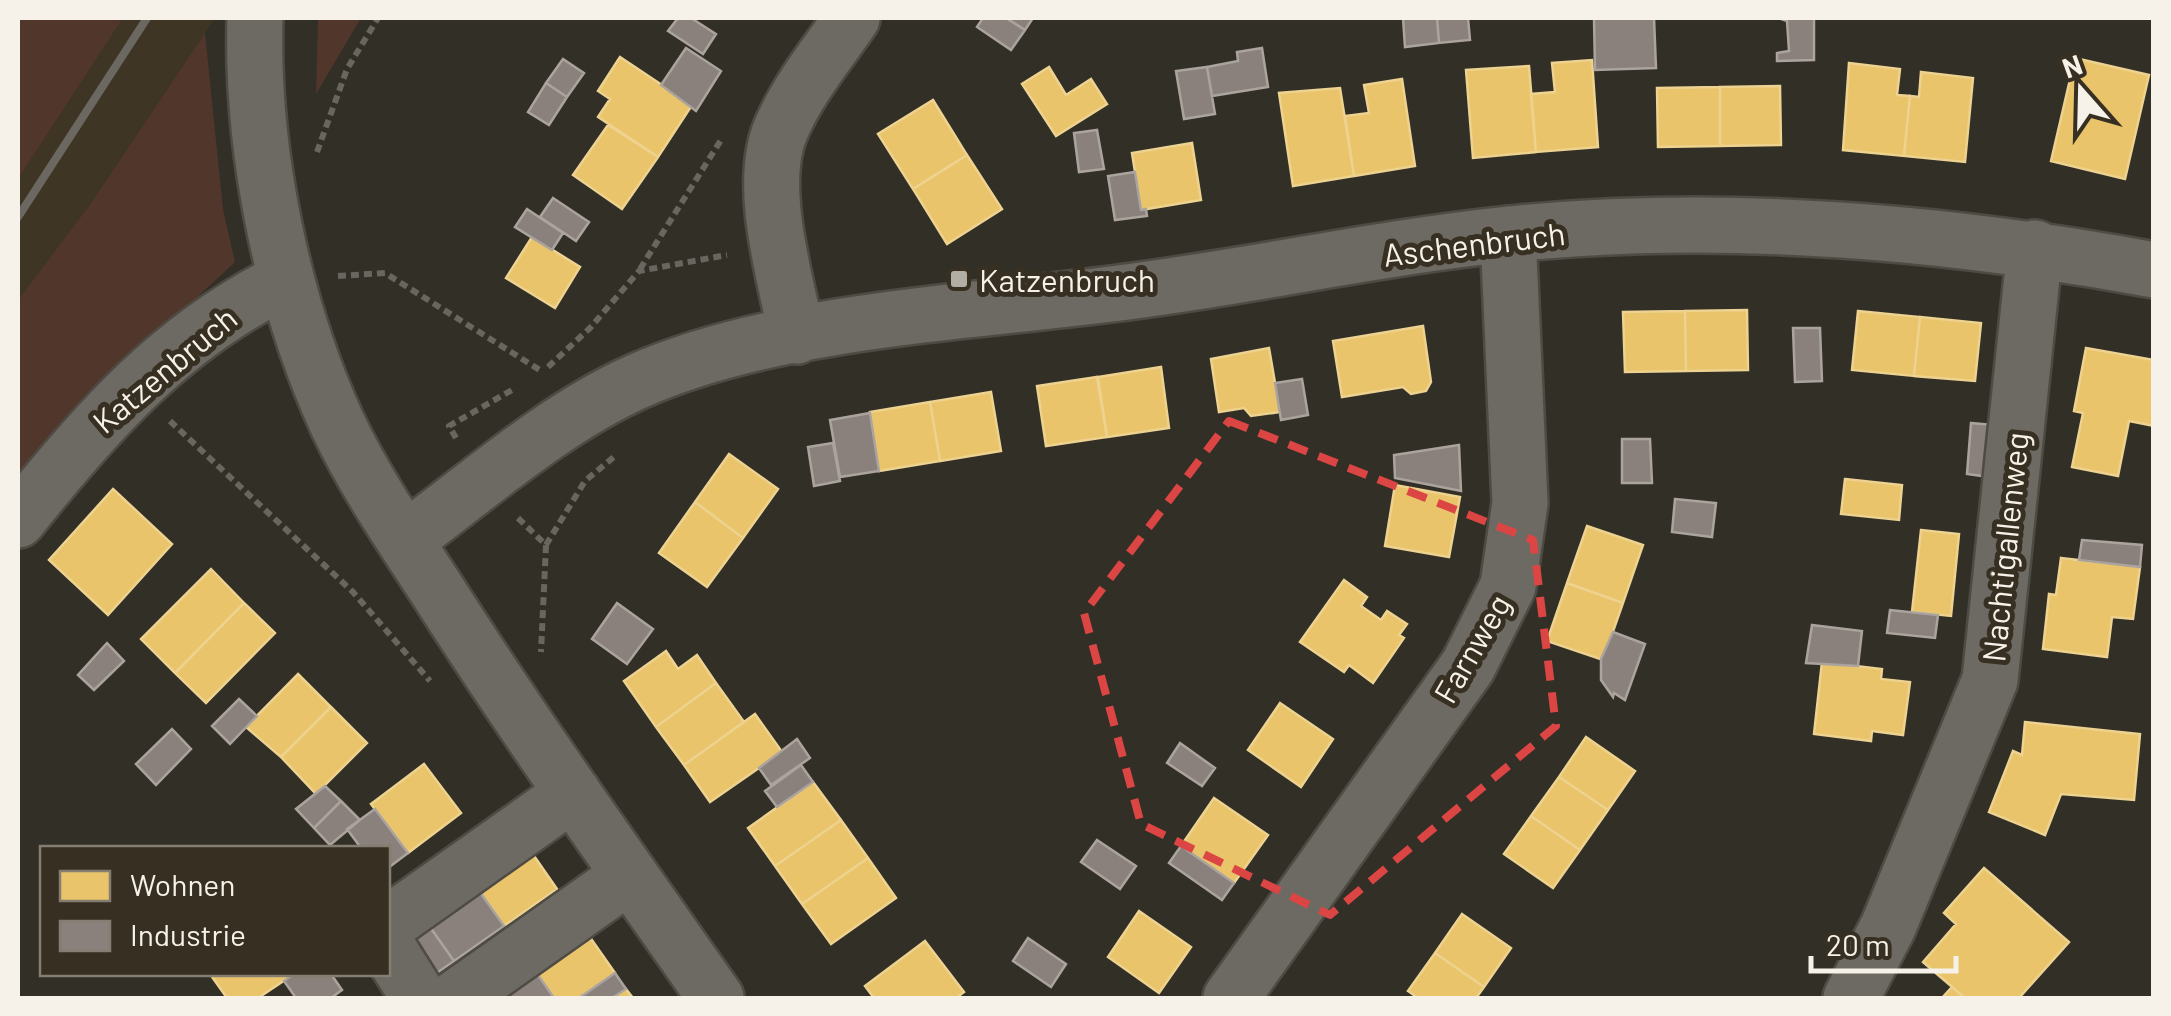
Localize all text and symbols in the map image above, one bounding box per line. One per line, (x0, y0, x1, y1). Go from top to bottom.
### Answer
north arrow (2031, 40, 2131, 140)
text: N (2058, 46, 2087, 85)
street label: Aschenbruch (1381, 213, 1567, 273)
place label: Katzenbruch (979, 260, 1155, 298)
marker: Katzenbruch (948, 268, 970, 290)
street label: Katzenbruch (84, 298, 244, 440)
street label: Nachtigallenweg (1973, 430, 2035, 664)
street label: Farnweg (1425, 587, 1517, 709)
legend (40, 846, 390, 976)
text: Wohnen (130, 866, 236, 902)
scale bar (1811, 911, 1956, 973)
text: Industrie (130, 916, 246, 952)
text: 20 m (1826, 926, 1890, 962)

